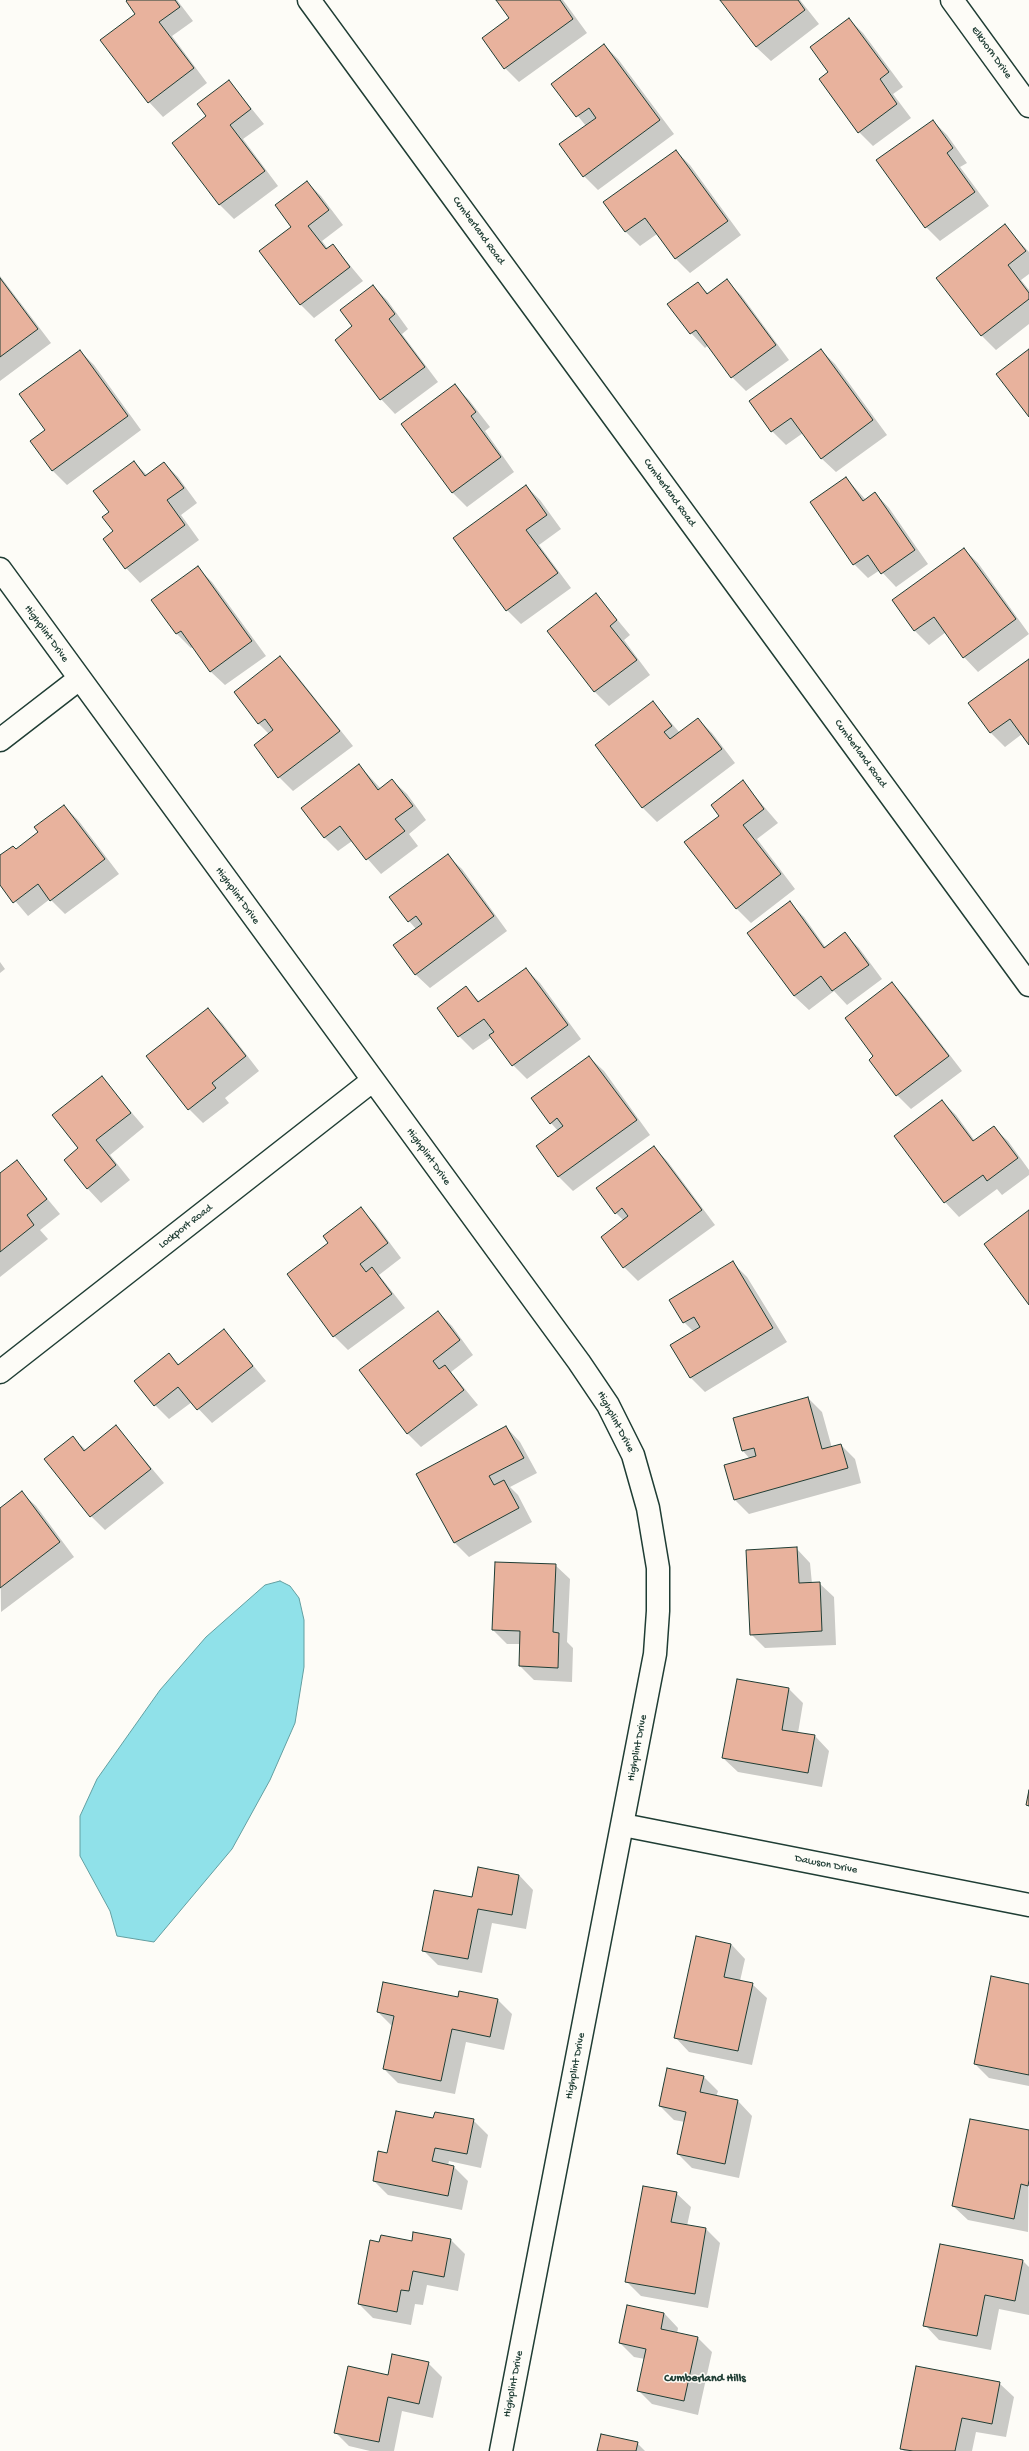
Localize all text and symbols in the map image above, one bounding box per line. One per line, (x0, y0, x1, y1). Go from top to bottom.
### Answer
street label: Elkhorn Drive (968, 24, 1014, 82)
street label: Cumberland Road (449, 194, 507, 268)
street label: Cumberland Road (640, 456, 698, 530)
street label: Highplint Drive (21, 603, 71, 665)
street label: Cumberland Road (831, 717, 889, 791)
street label: Highplint Drive (212, 865, 262, 927)
street label: Highplint Drive (403, 1126, 453, 1188)
street label: Lockport Road (157, 1202, 215, 1252)
street label: Highplint Drive (593, 1389, 637, 1455)
street label: Highplint Drive (625, 1714, 651, 1782)
street label: Dawson Drive (794, 1852, 858, 1878)
street label: Highplint Drive (563, 2032, 589, 2100)
street label: Highplint Drive (501, 2350, 527, 2418)
district label: Cumberland Hills (664, 2372, 746, 2386)

